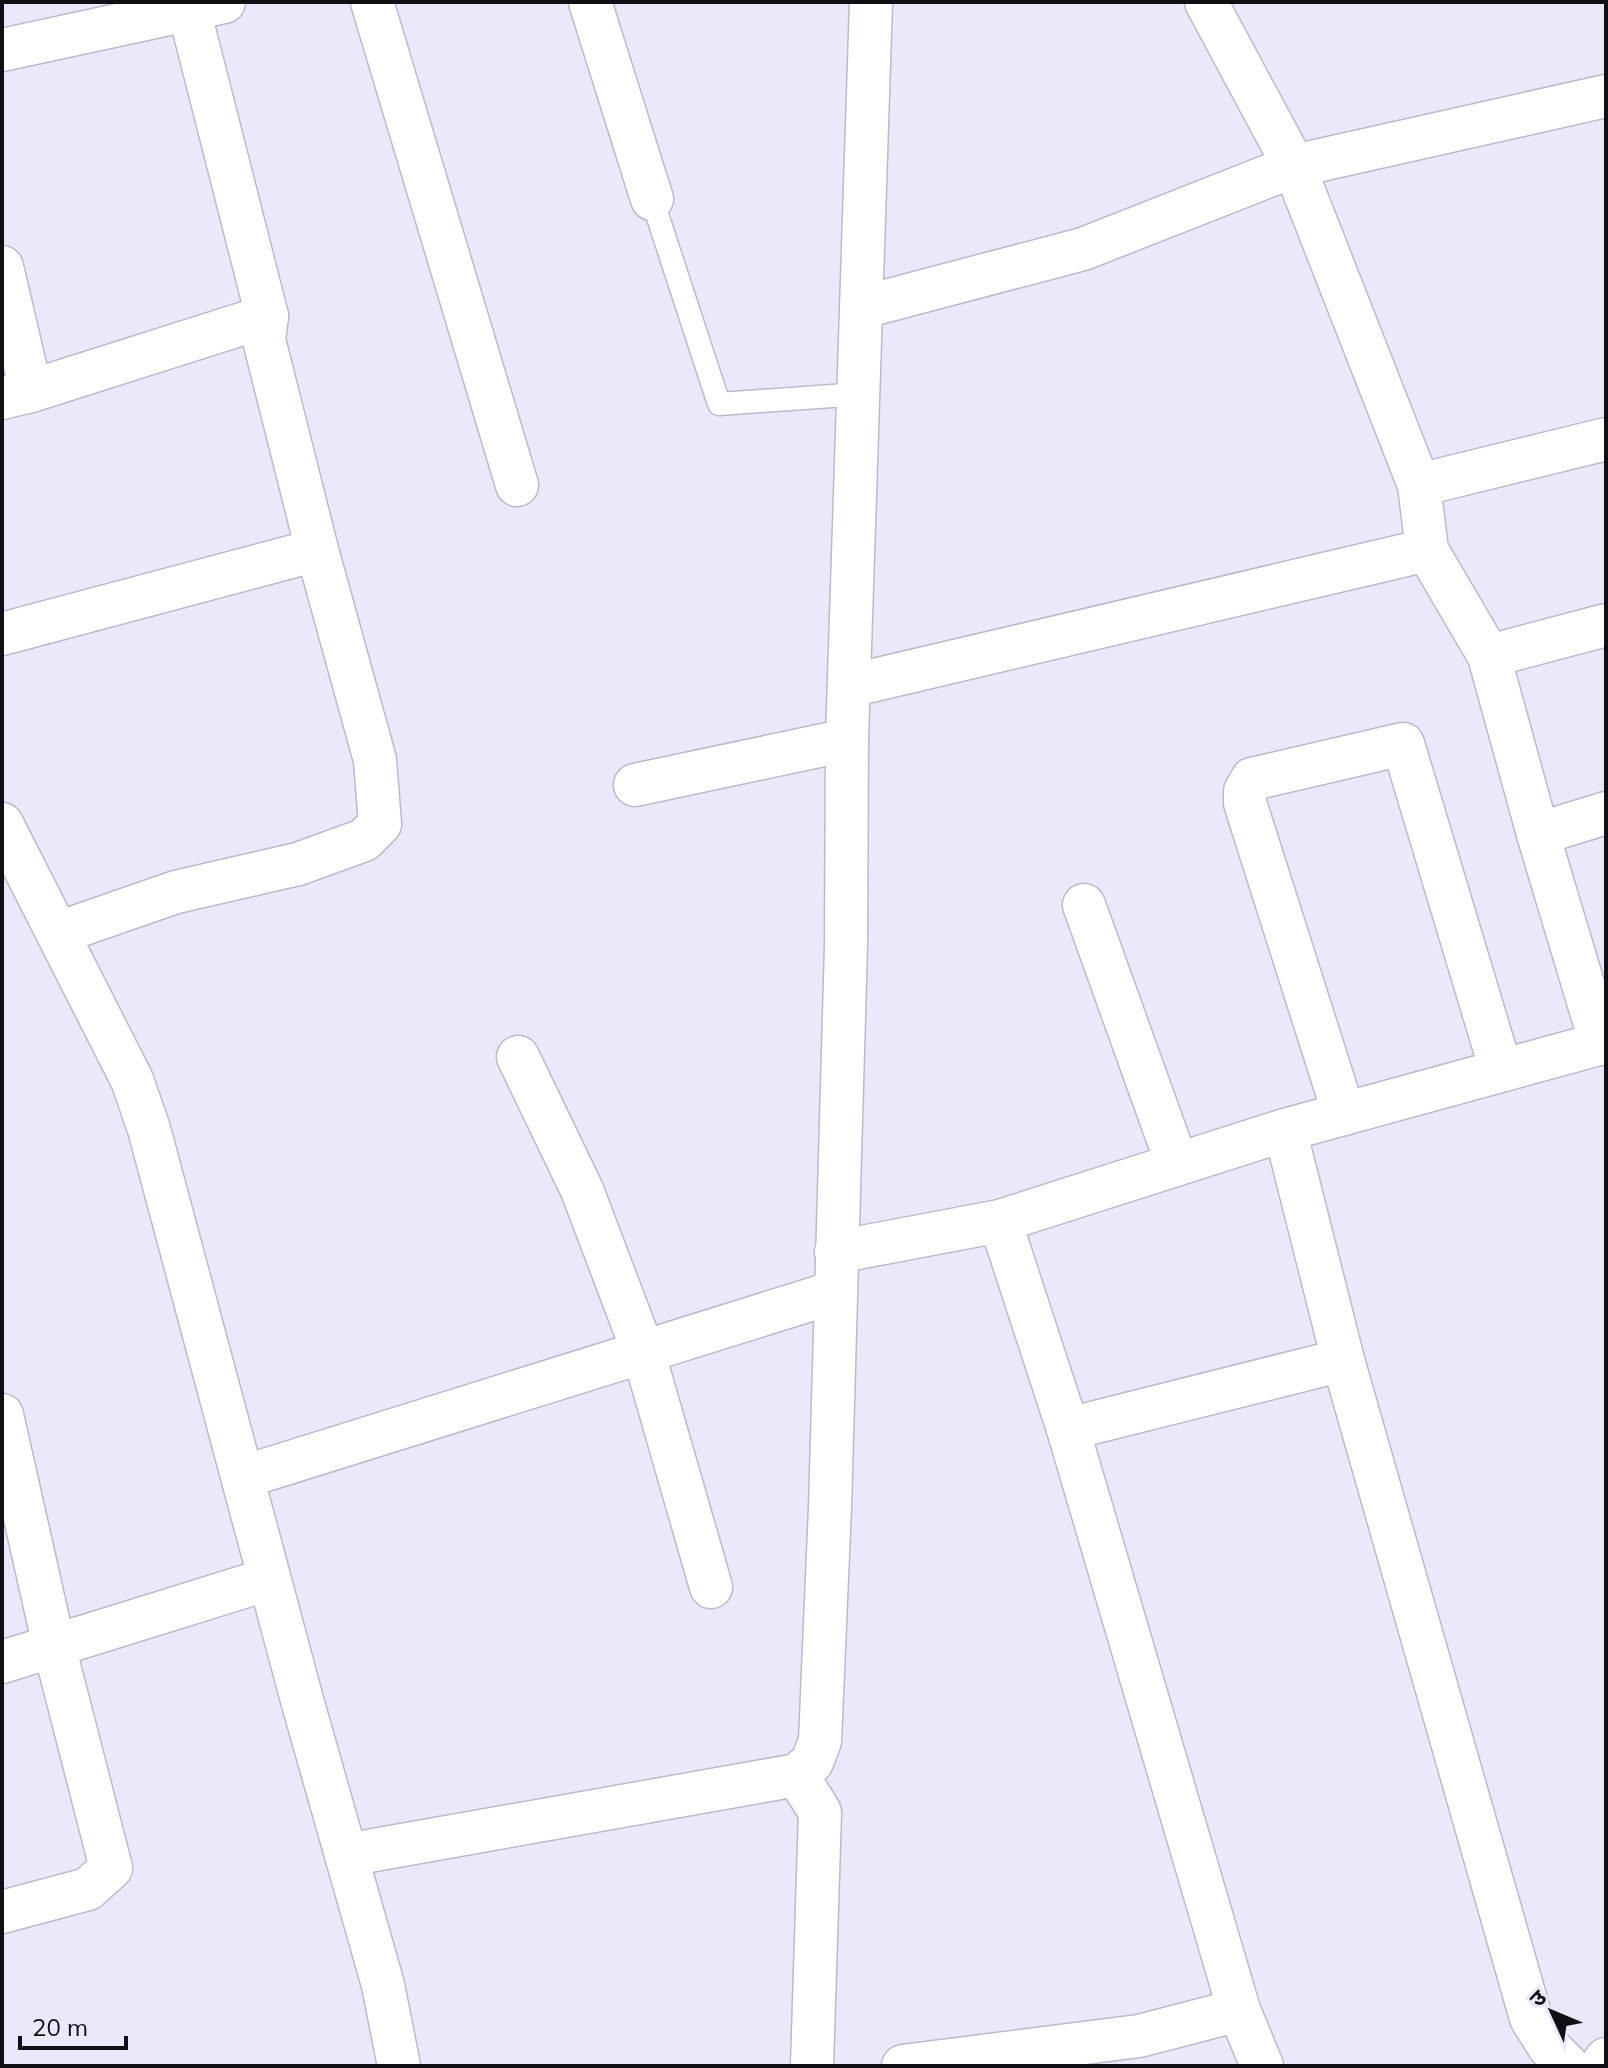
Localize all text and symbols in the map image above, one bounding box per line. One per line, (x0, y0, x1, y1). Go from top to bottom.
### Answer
north arrow (1512, 1972, 1592, 2052)
text: उ (1523, 1983, 1553, 2012)
scale bar (20, 2000, 126, 2050)
text: 20 m (32, 2012, 88, 2042)

